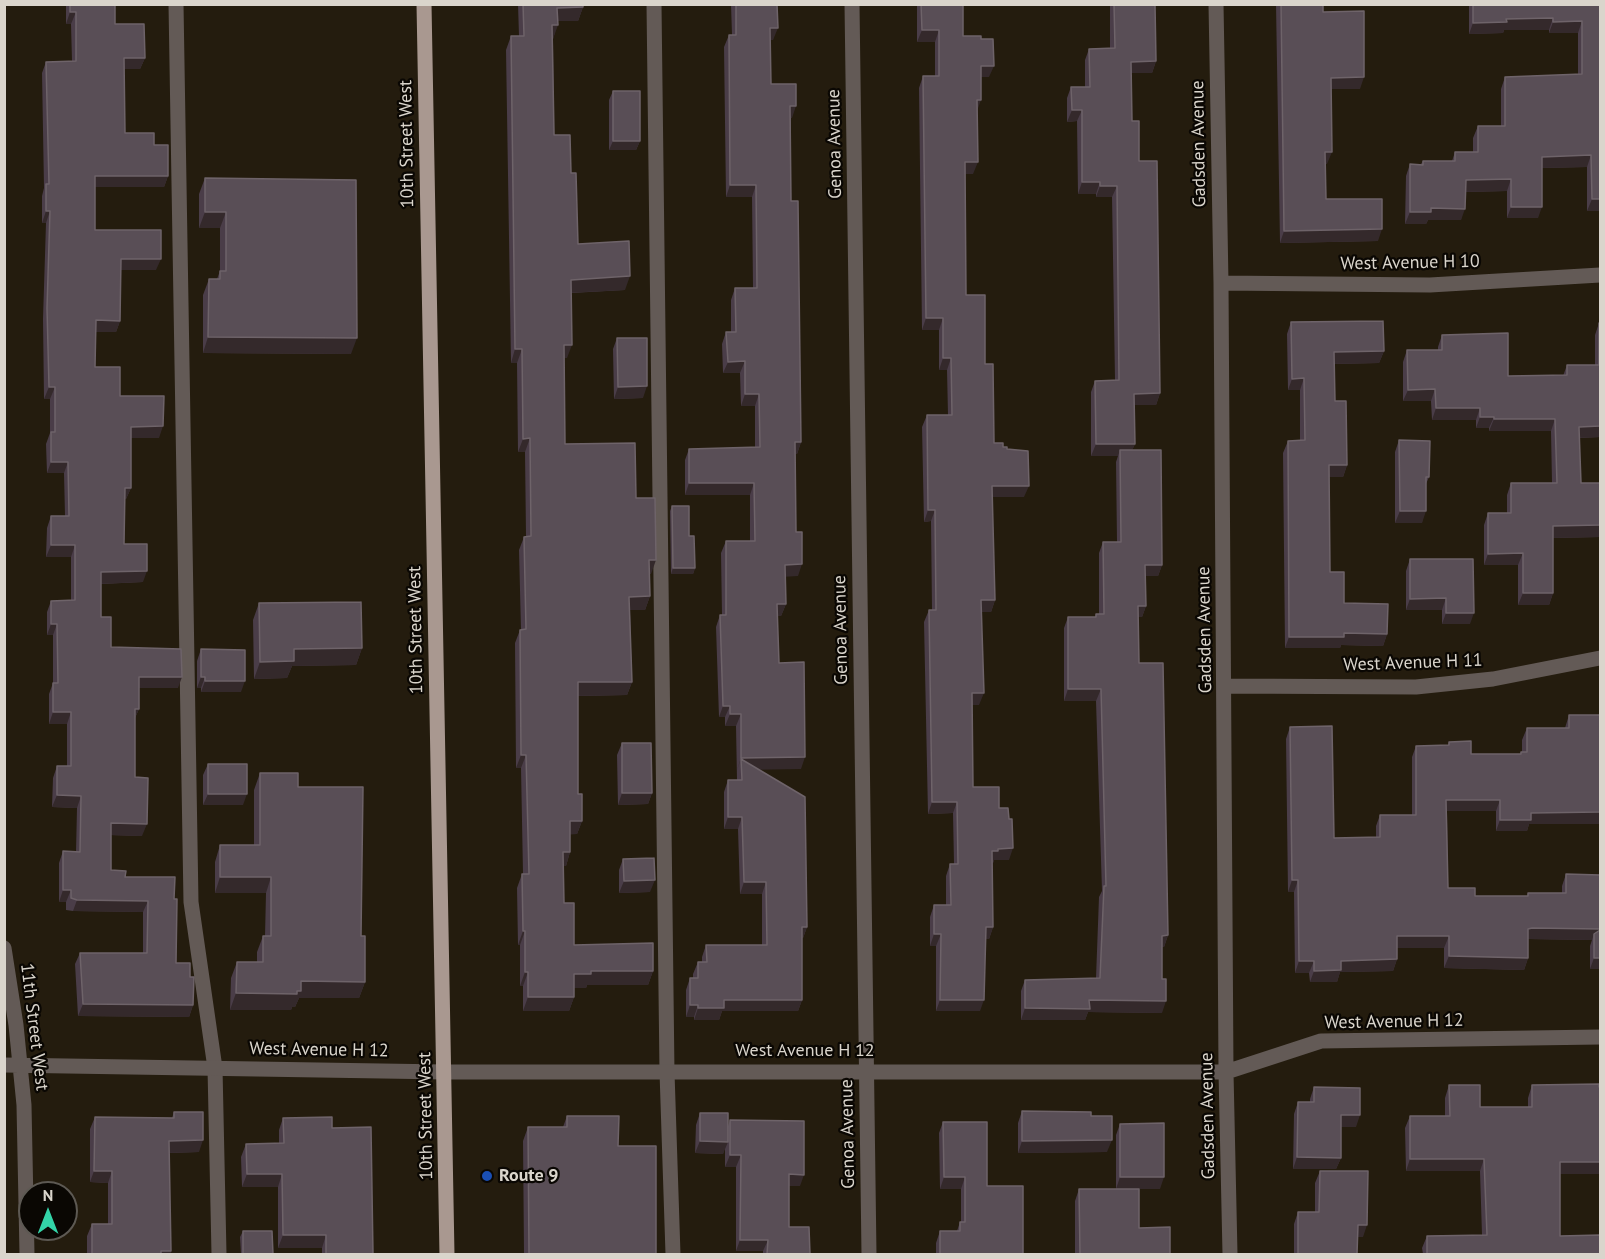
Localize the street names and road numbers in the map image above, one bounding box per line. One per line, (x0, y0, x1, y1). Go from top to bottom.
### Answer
street label: 10th Street West (395, 80, 419, 208)
street label: Gadsden Avenue (1187, 80, 1211, 208)
street label: Genoa Avenue (823, 89, 847, 199)
street label: West Avenue H 10 (1340, 251, 1480, 275)
street label: 10th Street West (404, 566, 428, 694)
street label: Gadsden Avenue (1193, 566, 1217, 694)
street label: Genoa Avenue (829, 575, 853, 685)
street label: West Avenue H 11 (1343, 650, 1483, 676)
street label: 11th Street West (15, 962, 53, 1092)
street label: West Avenue H 12 (1324, 1010, 1464, 1034)
street label: West Avenue H 12 (249, 1038, 389, 1062)
street label: West Avenue H 12 (735, 1040, 875, 1062)
street label: 10th Street West (414, 1052, 438, 1180)
street label: Gadsden Avenue (1196, 1052, 1220, 1180)
street label: Genoa Avenue (836, 1079, 860, 1189)

